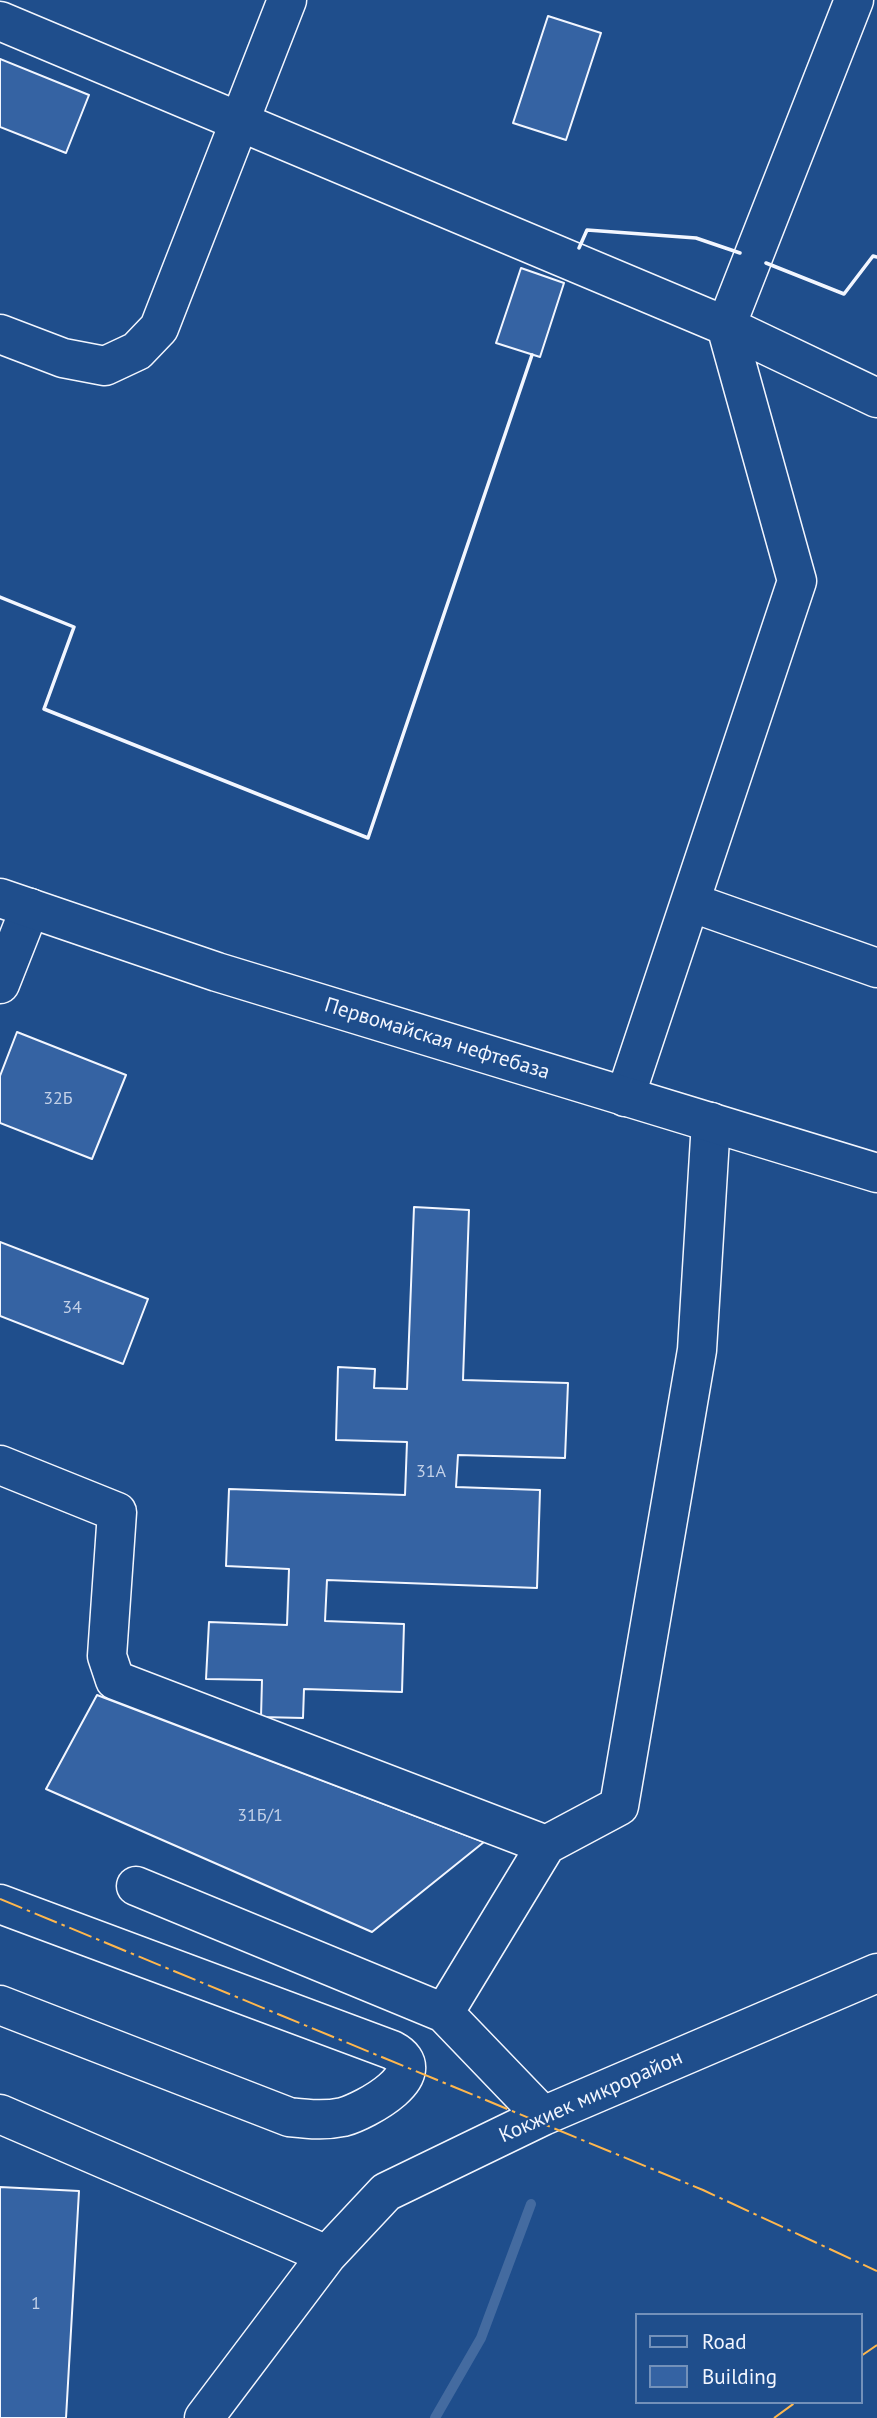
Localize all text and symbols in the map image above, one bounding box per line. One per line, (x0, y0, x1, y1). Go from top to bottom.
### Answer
street label: Первомайская нефтебаза (321, 993, 553, 1085)
house number: 32Б (43, 1088, 73, 1110)
house number: 34 (62, 1297, 82, 1319)
house number: 31А (416, 1461, 446, 1483)
house number: 31Б/1 (237, 1805, 283, 1827)
street label: Кокжиек микрорайон (495, 2045, 687, 2149)
house number: 1 (31, 2293, 41, 2315)
legend (636, 2313, 863, 2404)
text: Road (702, 2328, 746, 2355)
text: Building (702, 2363, 777, 2390)

